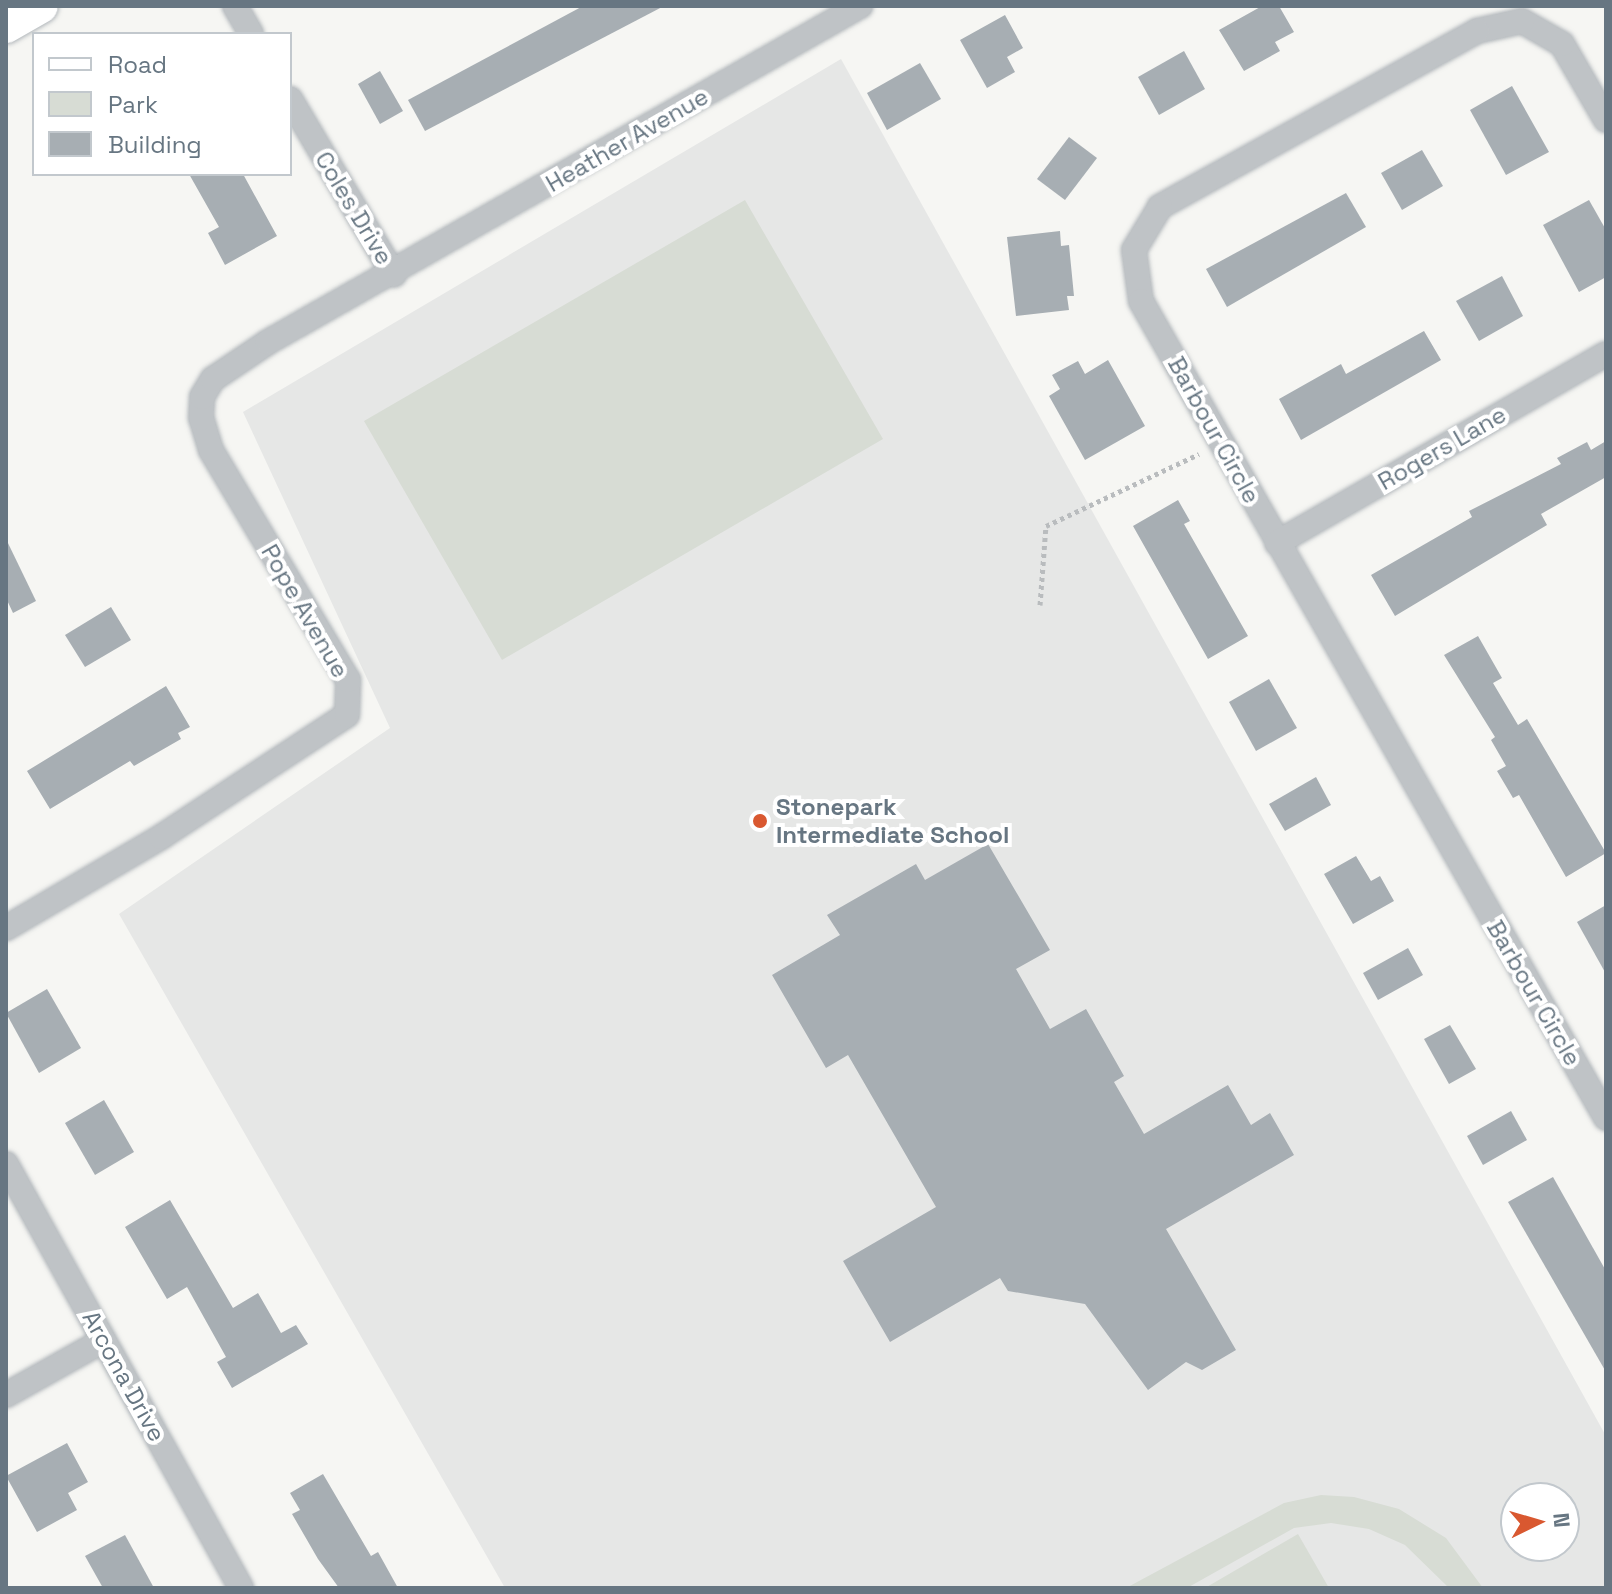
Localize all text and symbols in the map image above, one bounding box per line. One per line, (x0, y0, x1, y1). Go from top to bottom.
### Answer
legend (32, 32, 292, 176)
text: Road (108, 49, 167, 80)
street label: Heather Avenue (541, 82, 713, 198)
text: Park (108, 89, 158, 120)
text: Building (108, 129, 202, 160)
street label: Coles Drive (309, 146, 399, 270)
street label: Barbour Circle (1162, 352, 1266, 508)
street label: Rogers Lane (1373, 400, 1511, 496)
street label: Pope Avenue (255, 539, 355, 683)
place label: Stonepark Intermediate School (776, 793, 1009, 849)
marker: Stonepark Intermediate School (751, 812, 769, 830)
street label: Barbour Circle (1481, 915, 1587, 1071)
street label: Arcona Drive (76, 1306, 172, 1446)
north arrow (1500, 1482, 1580, 1562)
text: N (1547, 1512, 1577, 1529)

